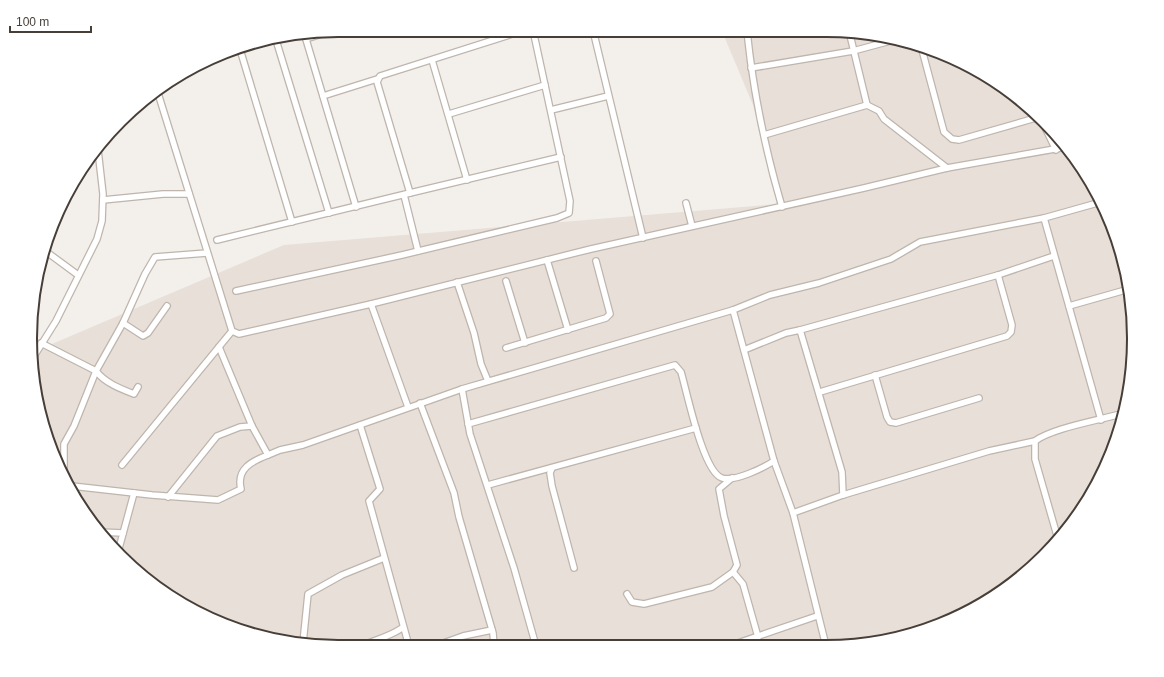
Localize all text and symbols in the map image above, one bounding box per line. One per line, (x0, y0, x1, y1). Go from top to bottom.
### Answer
scale bar (10, 8, 91, 34)
text: 100 m (16, 15, 49, 29)

